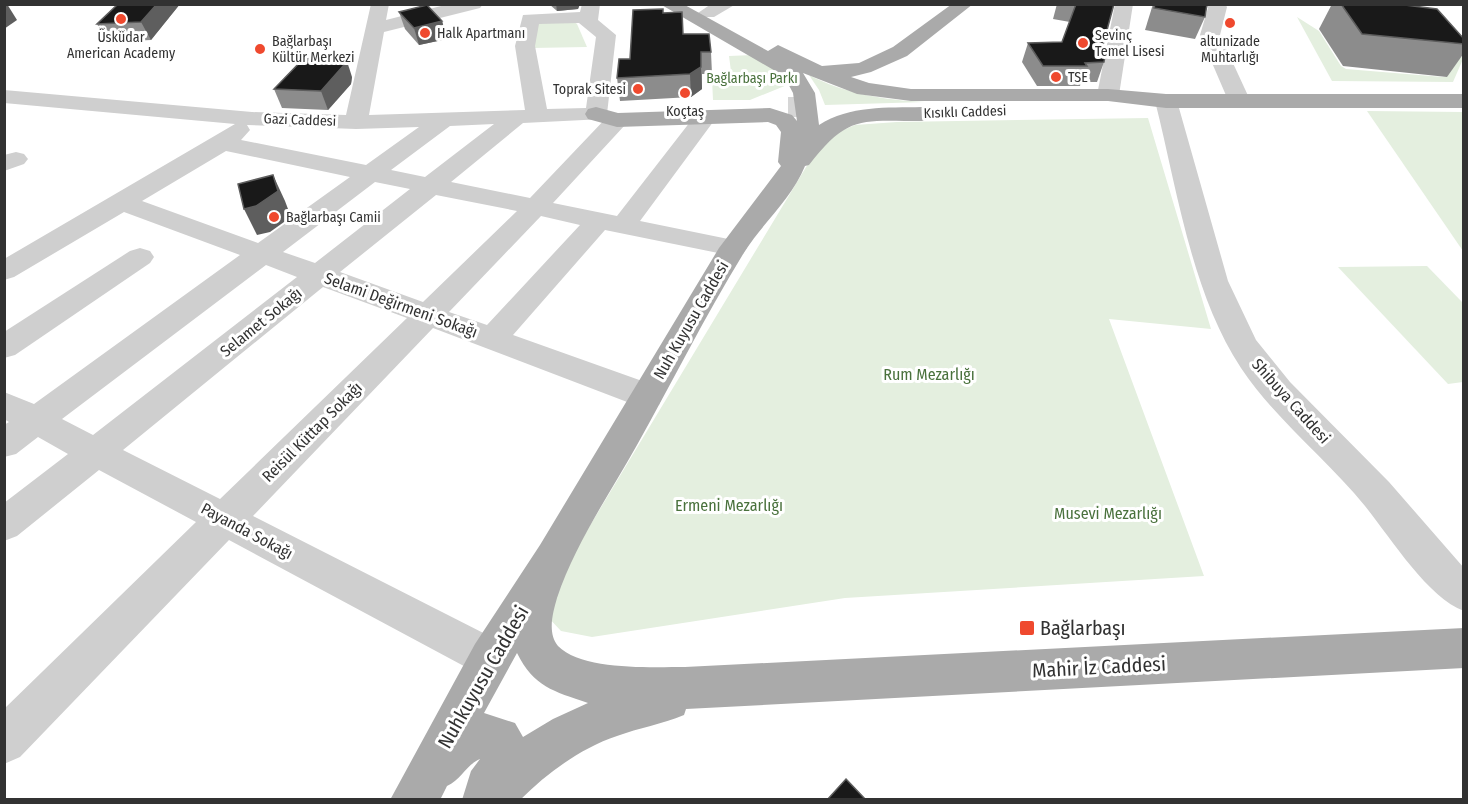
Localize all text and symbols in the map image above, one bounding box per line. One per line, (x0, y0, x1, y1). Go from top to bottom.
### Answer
marker: Üsküdar American Academy (114, 12, 128, 26)
marker: altunizade Muhtarlığı (1223, 16, 1237, 30)
place label: Halk Apartmanı (437, 25, 525, 42)
marker: Halk Apartmanı (418, 26, 432, 40)
place label: Sevinç Temel Lisesi (1095, 27, 1164, 60)
place label: Üsküdar American Academy (67, 28, 176, 62)
place label: Bağlarbaşı Kültür Merkezi (272, 33, 354, 66)
place label: altunizade Muhtarlığı (1200, 33, 1260, 66)
marker: Sevinç Temel Lisesi (1076, 36, 1090, 50)
marker: Bağlarbaşı Kültür Merkezi (253, 42, 267, 56)
place label: TSE (1068, 69, 1088, 86)
park label: Bağlarbaşı Parkı (706, 70, 798, 87)
marker: TSE (1049, 70, 1063, 84)
place label: Toprak Sitesi (553, 81, 626, 98)
marker: Toprak Sitesi (631, 82, 645, 96)
marker: Koçtaş (678, 86, 692, 100)
street label: Kısıklı Caddesi (923, 102, 1007, 122)
place label: Koçtaş (666, 103, 704, 120)
street label: Gazi Caddesi (263, 110, 337, 130)
place label: Bağlarbaşı Camii (286, 209, 381, 226)
marker: Bağlarbaşı Camii (267, 210, 281, 224)
street label: Nuh Kuyusu Caddesi (649, 258, 733, 382)
street label: Selami Değirmeni Sokağı (322, 268, 480, 342)
street label: Selamet Sokağı (216, 283, 306, 361)
street label: Shibuya Caddesi (1248, 355, 1334, 447)
park label: Rum Mezarlığı (883, 365, 975, 384)
street label: Reisül Küttap Sokağı (258, 378, 366, 486)
park label: Ermeni Mezarlığı (675, 496, 783, 515)
street label: Payanda Sokağı (198, 499, 296, 563)
park label: Musevi Mezarlığı (1054, 504, 1162, 523)
street label: Nuhkuyusu Caddesi (432, 601, 534, 753)
place label: Bağlarbaşı (1040, 616, 1126, 641)
marker: Bağlarbaşı (1018, 619, 1036, 637)
street label: Mahir İz Caddesi (1032, 652, 1166, 682)

